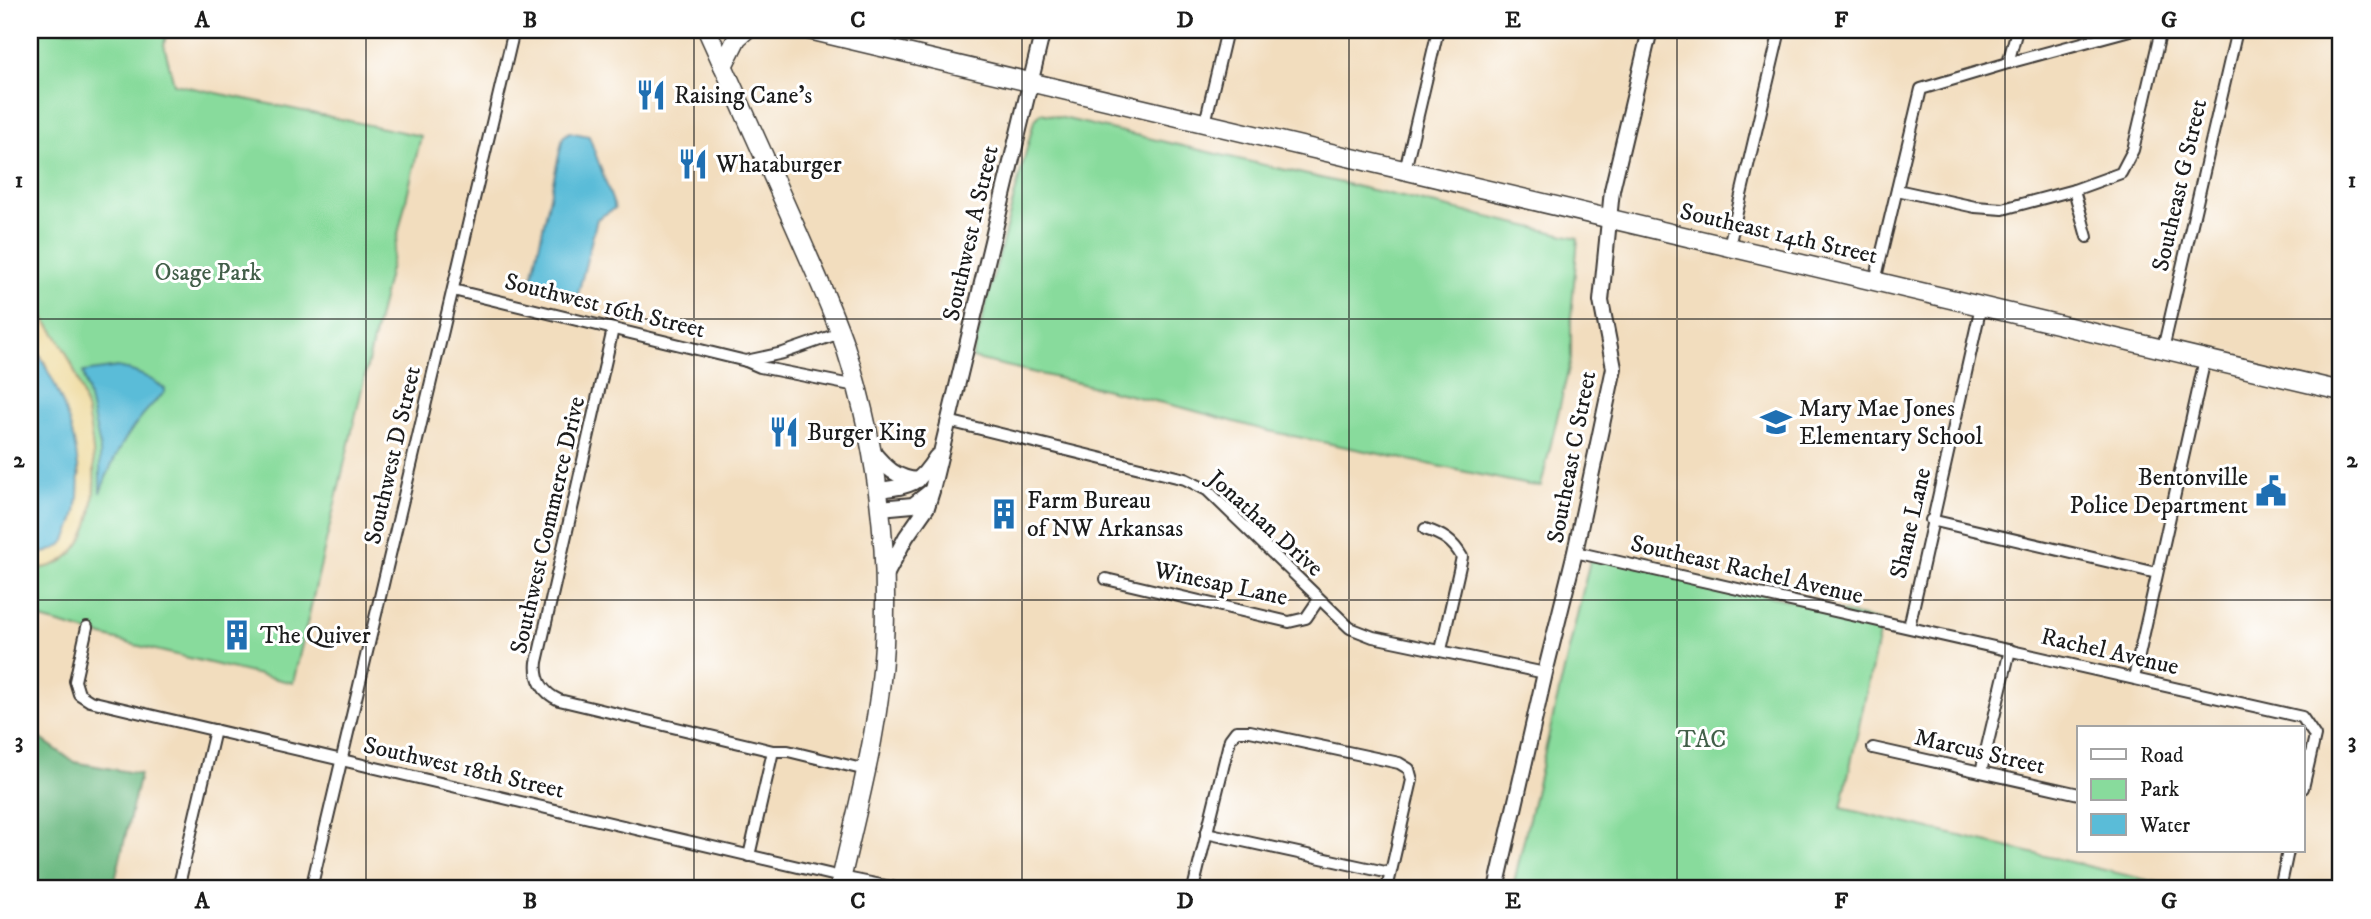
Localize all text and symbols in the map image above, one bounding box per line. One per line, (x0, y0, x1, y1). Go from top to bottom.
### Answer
text: A (194, 6, 211, 35)
text: B (523, 6, 537, 35)
text: C (850, 6, 866, 35)
text: D (1176, 6, 1194, 35)
text: E (1505, 6, 1521, 35)
text: F (1834, 6, 1849, 35)
text: G (2161, 6, 2177, 35)
restaurant icon: Raising Cane's (634, 78, 668, 112)
place label: Raising Cane's (674, 81, 812, 111)
street label: Southeast G Street (2146, 96, 2214, 274)
street label: Southwest A Street (936, 142, 1006, 324)
restaurant icon: Whataburger (676, 147, 710, 181)
place label: Whataburger (715, 150, 842, 180)
text: 1 (15, 166, 23, 195)
text: 1 (2348, 166, 2356, 195)
street label: Southeast 14th Street (1677, 197, 1881, 271)
park label: Osage Park (155, 258, 262, 288)
street label: Southwest 16th Street (501, 267, 708, 345)
street label: Southwest D Street (358, 363, 428, 547)
street label: Southeast C Street (1541, 368, 1603, 546)
street label: Southwest Commerce Drive (504, 394, 592, 657)
place label: Mary Mae Jones Elementary School (1799, 394, 1983, 452)
school or university icon: Mary Mae Jones Elementary School (1759, 405, 1793, 439)
restaurant icon: Burger King (767, 415, 801, 449)
place label: Burger King (807, 418, 926, 448)
text: 2 (13, 446, 25, 475)
text: 2 (2346, 446, 2358, 475)
street label: Jonathan Drive (1200, 463, 1329, 583)
place label: Bentonville Police Department (2069, 463, 2248, 521)
street label: Shane Lane (1884, 465, 1938, 582)
public building icon: Bentonville Police Department (2254, 474, 2288, 508)
place label: Farm Bureau of NW Arkansas (1027, 486, 1183, 544)
building icon: Farm Bureau of NW Arkansas (987, 497, 1021, 531)
street label: Southeast Rachel Avenue (1628, 529, 1866, 611)
street label: Winesap Lane (1150, 555, 1290, 613)
building icon: The Quiver (220, 618, 254, 652)
place label: The Quiver (260, 621, 371, 651)
street label: Rachel Avenue (2038, 622, 2182, 682)
street label: Marcus Street (1912, 722, 2048, 782)
park label: TAC (1678, 725, 1726, 755)
legend (2077, 726, 2304, 852)
text: 3 (15, 727, 23, 756)
text: 3 (2348, 727, 2356, 756)
street label: Southwest 18th Street (360, 730, 567, 806)
text: Road (2140, 743, 2184, 769)
text: Park (2140, 777, 2180, 803)
text: Water (2139, 813, 2190, 839)
text: A (194, 887, 211, 916)
text: B (523, 887, 537, 916)
text: C (850, 887, 866, 916)
text: D (1176, 887, 1194, 916)
text: E (1505, 887, 1521, 916)
text: F (1834, 887, 1849, 916)
text: G (2161, 887, 2177, 916)

